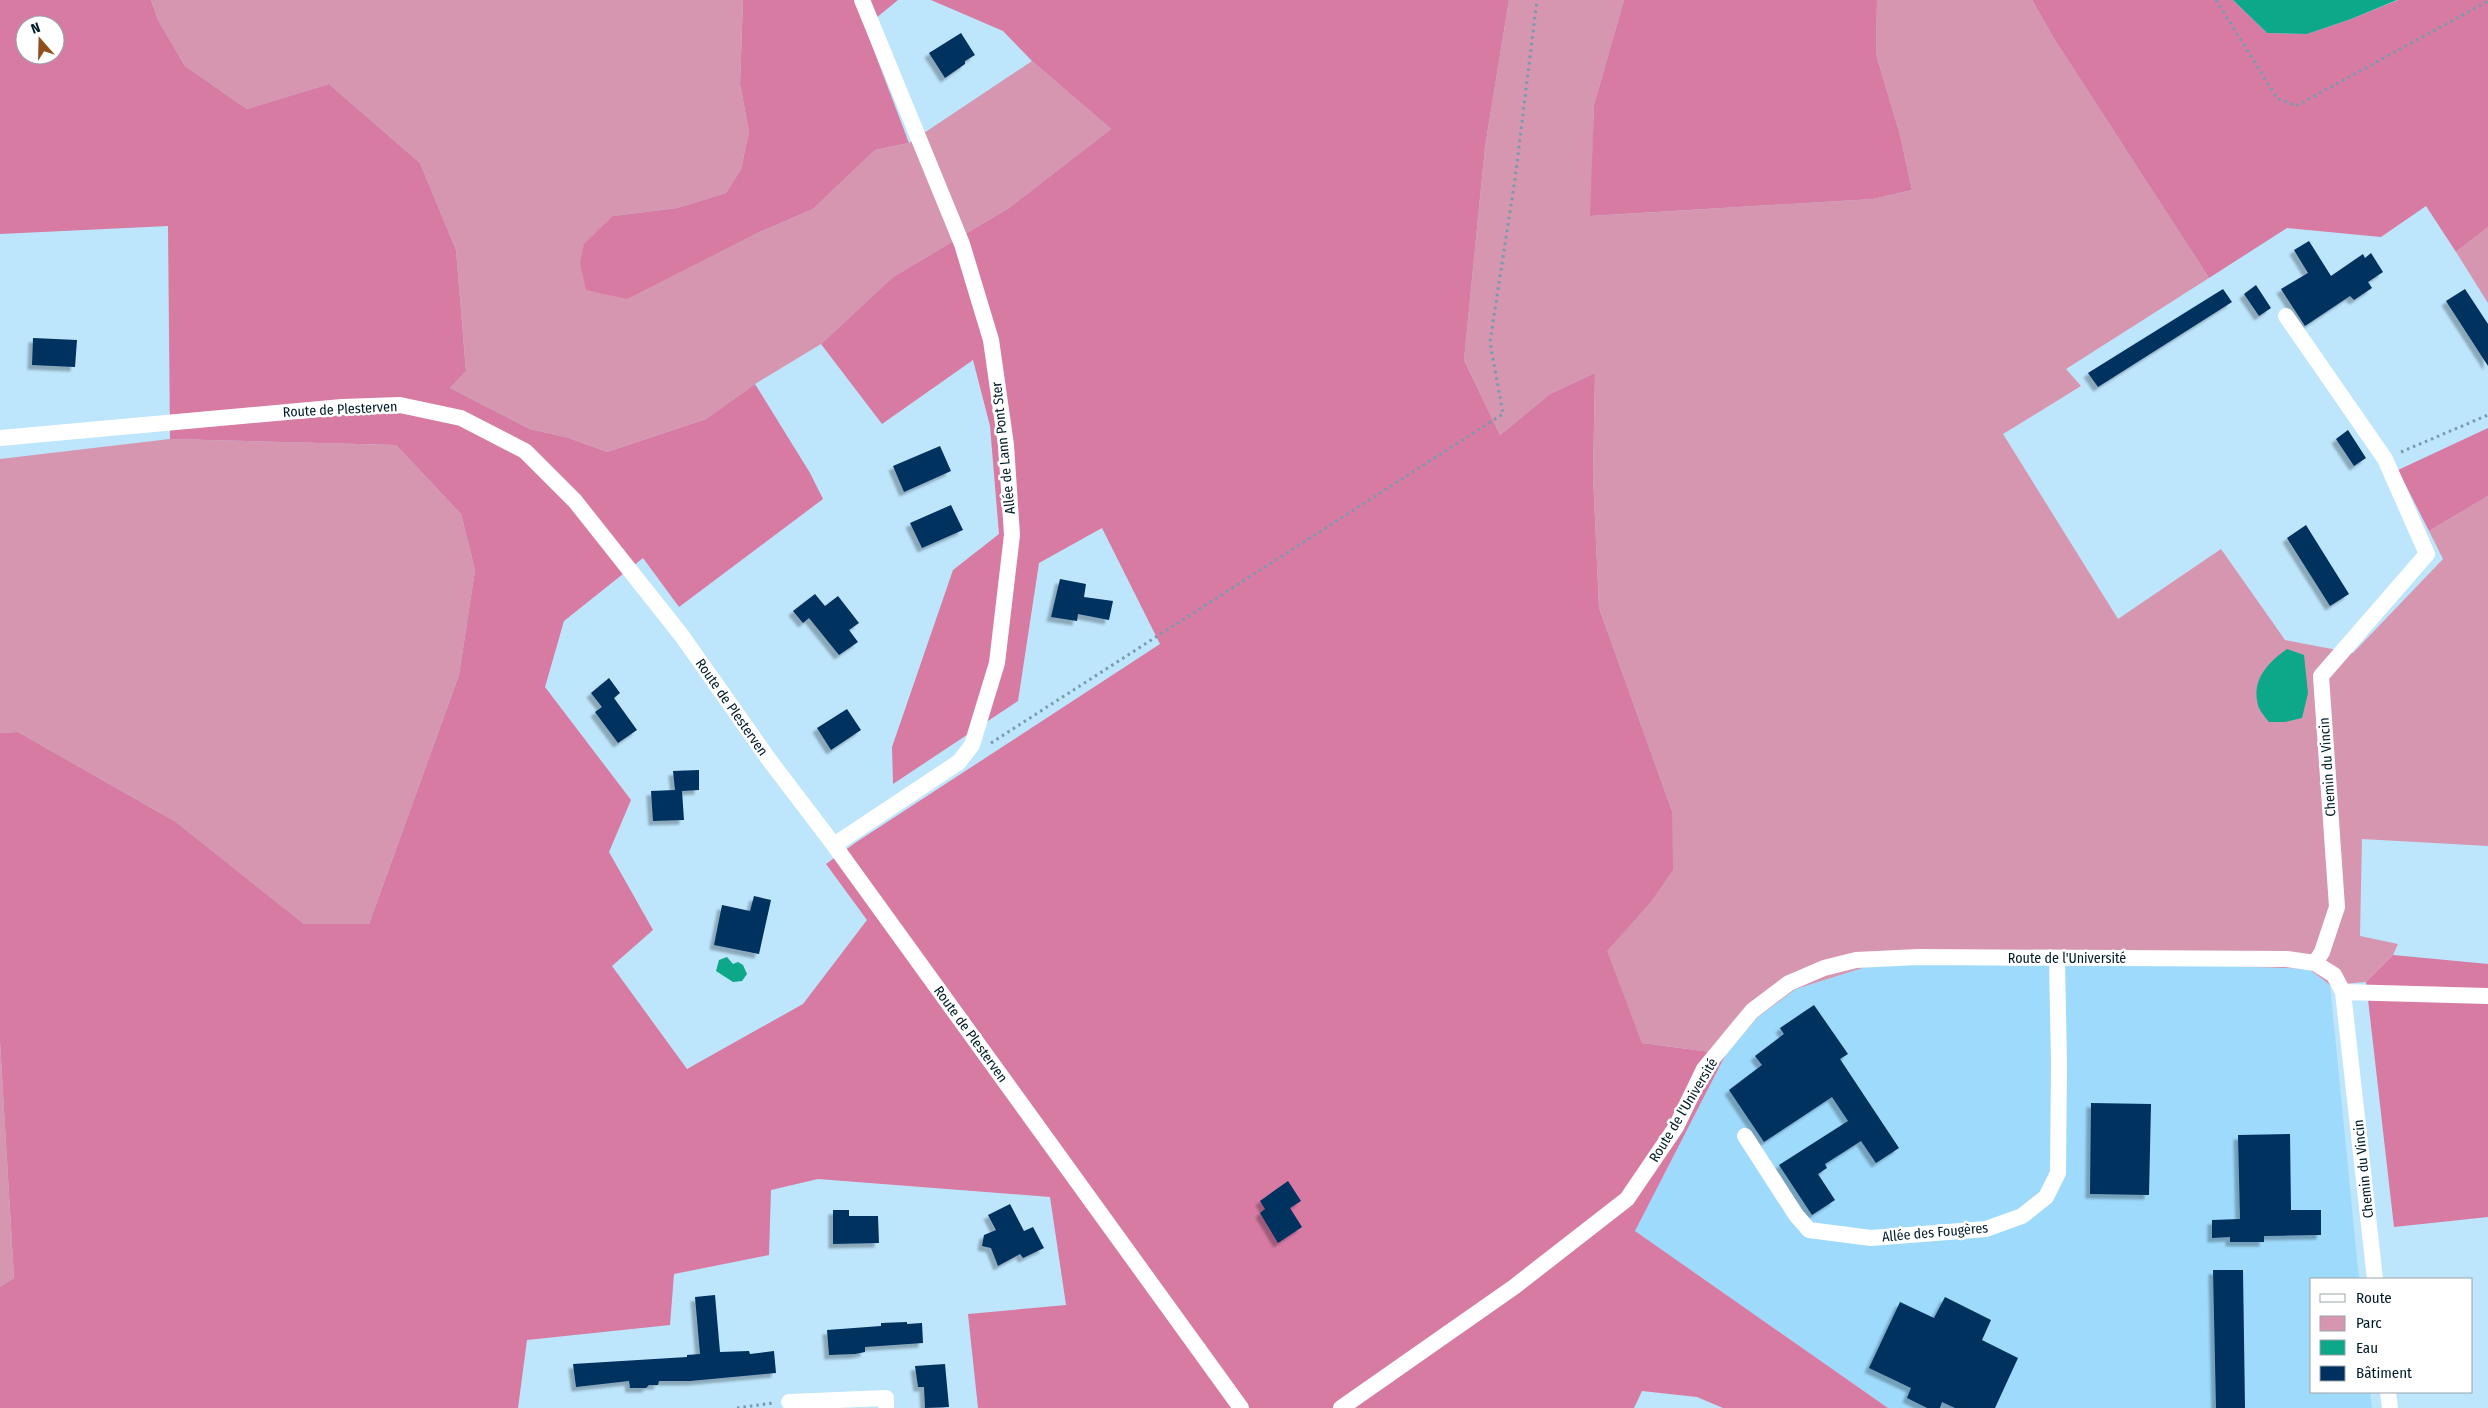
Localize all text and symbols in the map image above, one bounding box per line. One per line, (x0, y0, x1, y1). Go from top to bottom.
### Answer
north arrow (15, 15, 65, 65)
text: N (29, 19, 43, 38)
street label: Allée de Lann Pont Ster (988, 381, 1019, 515)
street label: Route de Plesterven (282, 398, 398, 421)
street label: Route de Plesterven (692, 655, 771, 759)
street label: Chemin du Vincin (2316, 717, 2339, 817)
street label: Route de l'Université (2008, 950, 2126, 967)
street label: Route de Plesterven (930, 983, 1011, 1086)
street label: Route de l'Université (1646, 1055, 1721, 1165)
street label: Chemin du Vincin (2350, 1119, 2377, 1219)
street label: Allée des Fougères (1881, 1219, 1989, 1246)
legend (2310, 1278, 2473, 1393)
text: Route (2356, 1289, 2392, 1307)
text: Parc (2356, 1314, 2382, 1332)
text: Eau (2356, 1339, 2378, 1357)
text: Bâtiment (2356, 1364, 2412, 1382)

